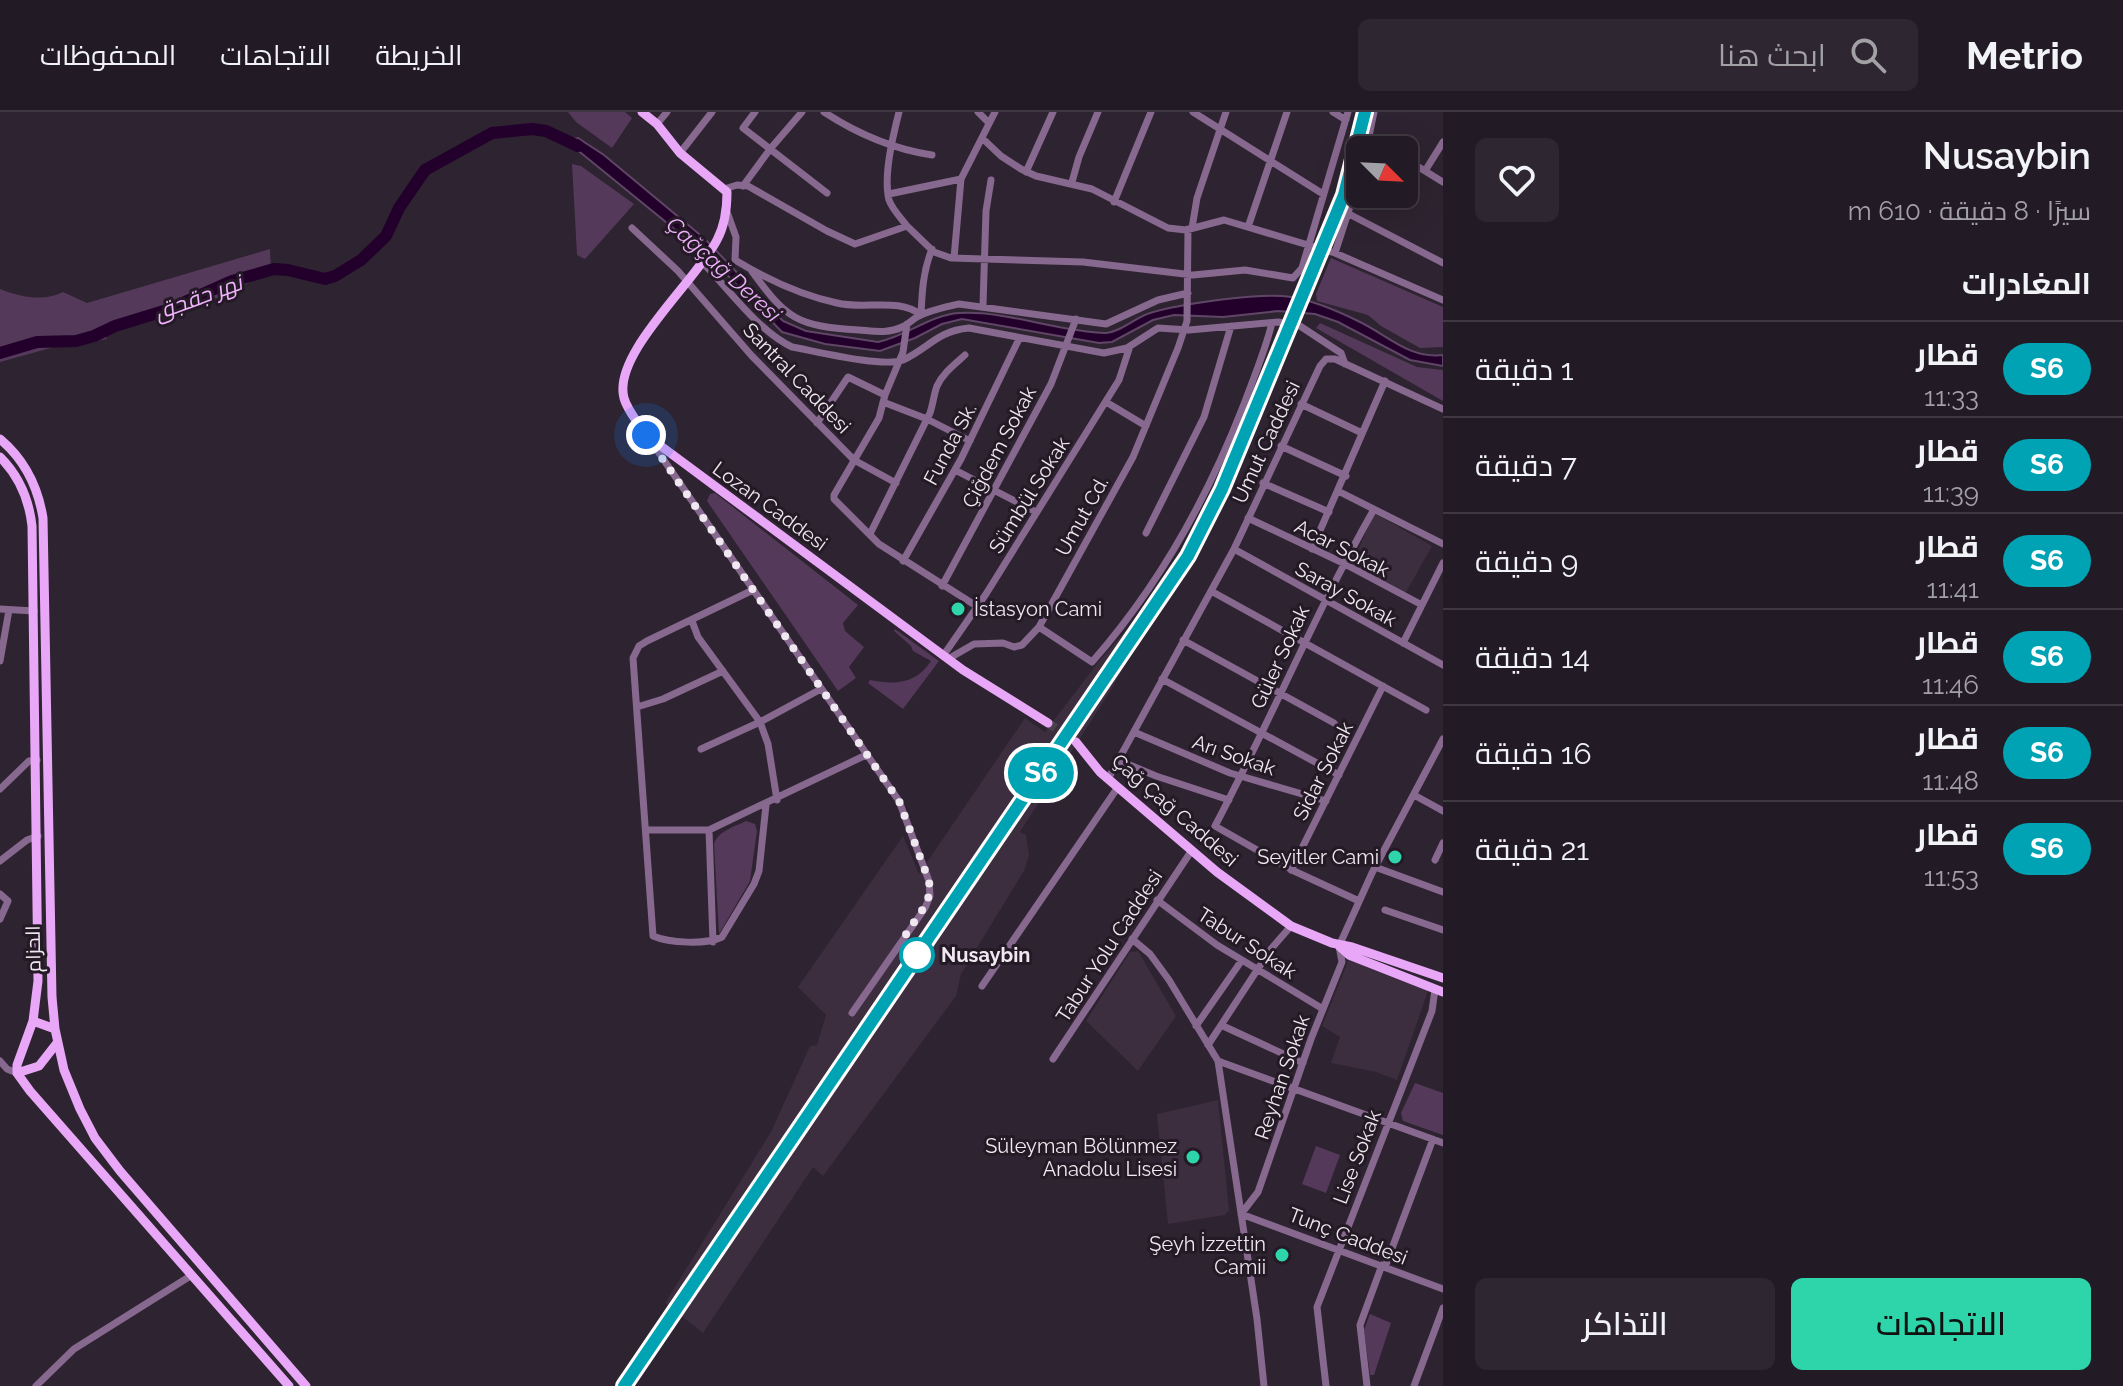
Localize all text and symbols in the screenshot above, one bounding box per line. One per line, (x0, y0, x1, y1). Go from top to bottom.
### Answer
search box (1358, 19, 1918, 91)
icon: search (1846, 33, 1890, 77)
text: Metrio (1966, 33, 2083, 78)
text: ابحث هنا (1718, 38, 1826, 73)
text: المحفوظات (40, 39, 176, 72)
text: الاتجاهات (220, 39, 331, 72)
text: الخريطة (375, 39, 463, 72)
text: Nusaybin (1923, 133, 2091, 178)
north arrow (1346, 136, 1418, 208)
map controls (1346, 136, 1418, 208)
button: heart (1475, 138, 1559, 222)
text: سيرًا · 8 دقيقة · 610 m (1848, 196, 2091, 226)
water label: Çağçağ Deresi (662, 211, 787, 328)
text: المغادرات (1962, 266, 2091, 301)
water label: نهر جقجق (150, 268, 248, 326)
street label: Santral Caddesi (738, 318, 856, 438)
text: قطار (1916, 337, 1979, 372)
text: 1 دقيقة (1475, 352, 1574, 387)
text: S6 (2030, 352, 2064, 385)
street label: Umut Caddesi (1227, 377, 1305, 507)
street label: Çiğdem Sokak (957, 382, 1041, 512)
text: 11:33 (1924, 382, 1979, 412)
street label: Funda Sk. (918, 399, 982, 489)
your location (626, 415, 666, 455)
street label: Sümbül Sokak (984, 432, 1075, 558)
text: قطار (1916, 433, 1979, 468)
text: 7 دقيقة (1475, 448, 1577, 483)
text: S6 (2030, 448, 2064, 481)
street label: Lozan Caddesi (708, 456, 832, 556)
street label: Umut Cd. (1050, 472, 1114, 560)
text: 11:39 (1923, 478, 1979, 508)
street label: Acar Sokak (1291, 514, 1394, 582)
text: قطار (1916, 529, 1979, 564)
text: 9 دقيقة (1475, 544, 1578, 579)
text: S6 (2030, 544, 2064, 577)
street label: Saray Sokak (1291, 556, 1401, 632)
text: 11:41 (1927, 574, 1979, 604)
place label: İstasyon Cami (974, 596, 1102, 621)
marker: İstasyon Cami (949, 600, 967, 618)
street label: Güler Sokak (1246, 601, 1315, 712)
text: قطار (1916, 625, 1979, 660)
text: 14 دقيقة (1475, 640, 1590, 675)
text: S6 (2030, 640, 2064, 673)
text: 11:46 (1922, 670, 1979, 700)
street label: Sidar Sokak (1288, 717, 1358, 824)
text: قطار (1916, 721, 1979, 756)
street label: Arı Sokak (1189, 730, 1279, 780)
text: 16 دقيقة (1475, 736, 1592, 771)
text: S6 (2030, 736, 2064, 769)
line badge: S6 (1005, 747, 1077, 799)
street label: Çağ Çağ Caddesi (1107, 749, 1243, 871)
text: S6 (1024, 756, 1058, 789)
text: 11:48 (1922, 766, 1979, 796)
text: قطار (1916, 817, 1979, 852)
text: 21 دقيقة (1475, 832, 1589, 867)
text: S6 (2030, 832, 2064, 865)
place label: Seyitler Cami (1257, 845, 1379, 869)
marker: Seyitler Cami (1386, 848, 1404, 866)
text: 11:53 (1924, 862, 1979, 892)
street label: Tabur Yolu Caddesi (1051, 865, 1167, 1027)
street label: Tabur Sokak (1193, 902, 1301, 984)
street label: الحزام (21, 925, 47, 973)
marker: Nusaybin (900, 938, 934, 972)
place label: Nusaybin (941, 943, 1030, 967)
street label: Reyhan Sokak (1249, 1011, 1315, 1143)
street label: Lise Sokak (1328, 1106, 1386, 1207)
place label: Süleyman Bölünmez Anadolu Lisesi (985, 1134, 1177, 1181)
marker: Süleyman Bölünmez Anadolu Lisesi (1184, 1148, 1202, 1166)
street label: Tunç Caddesi (1285, 1202, 1411, 1270)
place label: Şeyh İzzettin Camii (1149, 1231, 1266, 1279)
marker: Şeyh İzzettin Camii (1273, 1246, 1291, 1264)
button: التذاكر (1475, 1278, 1775, 1370)
button: الاتجاهات (1791, 1278, 2091, 1370)

